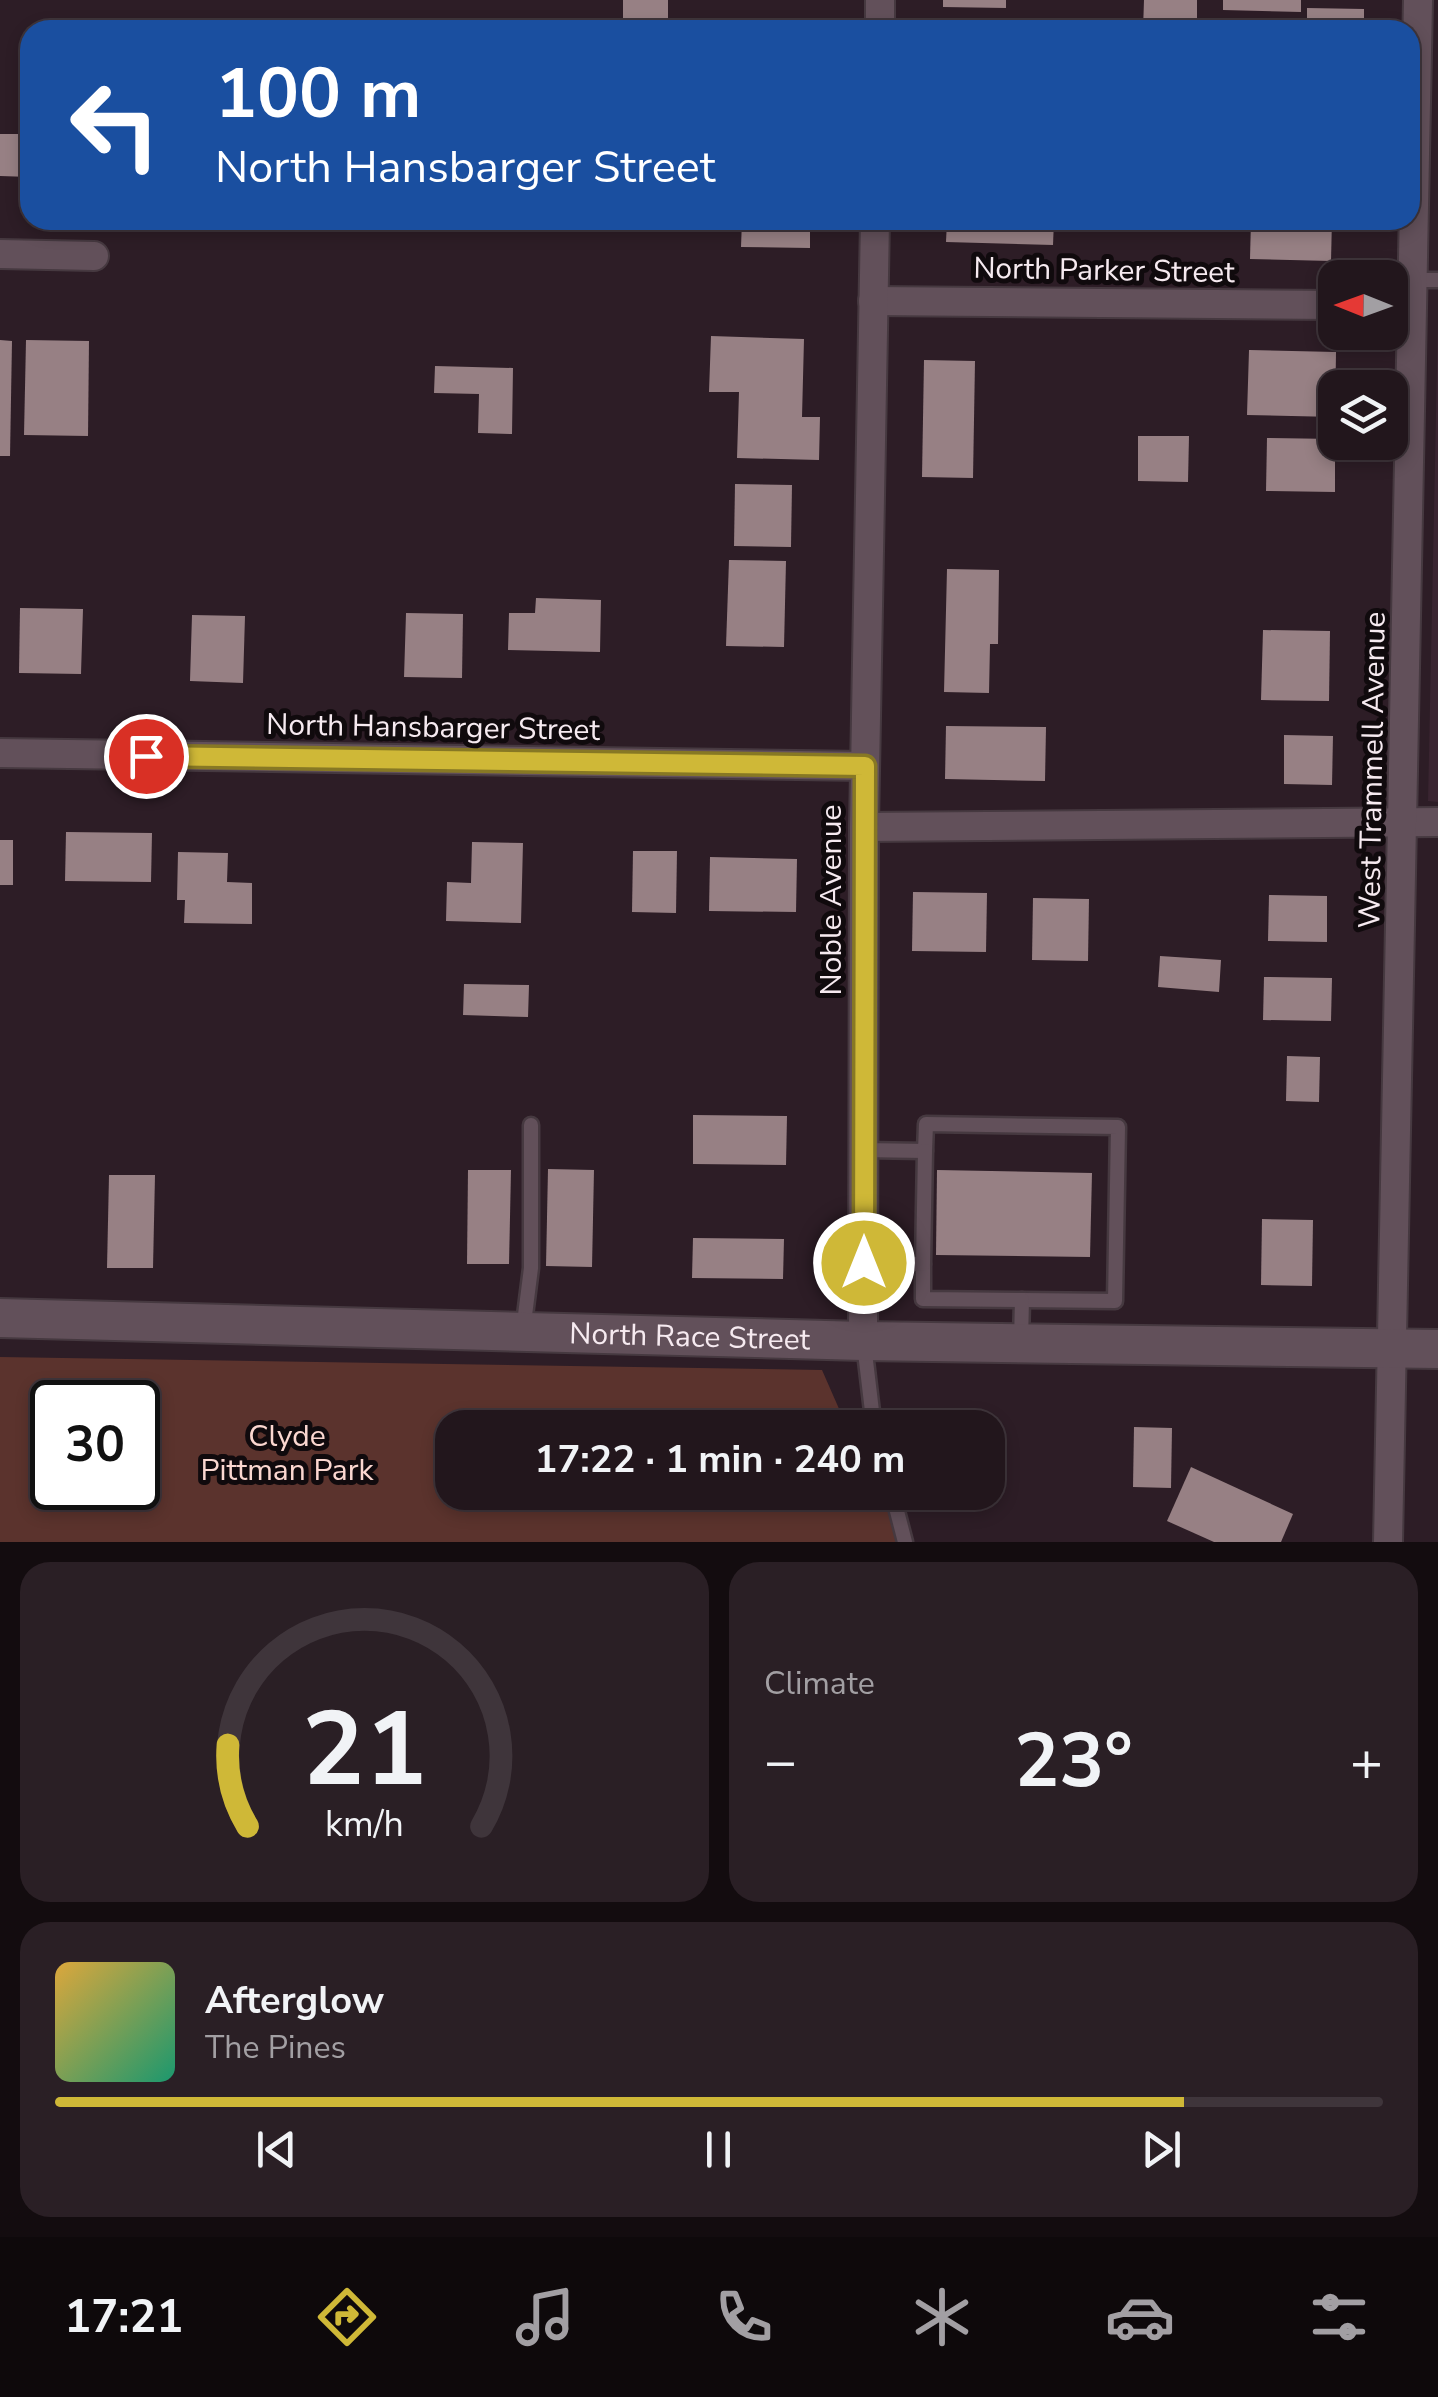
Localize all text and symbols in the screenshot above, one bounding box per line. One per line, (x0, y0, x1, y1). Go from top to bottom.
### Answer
text: 100 m (215, 46, 421, 142)
icon: left (50, 60, 180, 190)
text: North Hansbarger Street (215, 137, 715, 198)
street label: North Parker Street (973, 248, 1236, 293)
north arrow (1318, 260, 1408, 350)
map controls (1318, 260, 1408, 460)
button: layers (1318, 370, 1408, 460)
street label: West Trammell Avenue (1349, 611, 1396, 929)
street label: North Hansbarger Street (266, 704, 601, 751)
pin (104, 714, 189, 799)
icon: arrive (119, 729, 174, 784)
street label: Noble Avenue (811, 805, 852, 995)
position arrow (812, 1211, 916, 1315)
street label: North Race Street (569, 1313, 811, 1361)
speed limit sign: 30 (30, 1380, 160, 1510)
park label: Clyde Pittman Park (201, 1416, 374, 1491)
text: 17:22 · 1 min · 240 m (535, 1434, 905, 1485)
text: Climate (764, 1662, 875, 1705)
text: 21 (302, 1679, 427, 1821)
text: 23° (1014, 1710, 1133, 1812)
text: − (764, 1724, 797, 1799)
text: + (1350, 1724, 1383, 1799)
text: km/h (325, 1800, 404, 1849)
text: Afterglow (205, 1975, 384, 2026)
text: The Pines (205, 2026, 346, 2069)
icon: previous (249, 2122, 304, 2177)
icon: pause (691, 2122, 746, 2177)
icon: next (1134, 2122, 1189, 2177)
icon: directions (312, 2282, 382, 2352)
icon: music (510, 2282, 580, 2352)
icon: phone (709, 2282, 779, 2352)
icon: climate (907, 2282, 977, 2352)
icon: car (1105, 2282, 1175, 2352)
icon: filters (1304, 2282, 1374, 2352)
text: 17:21 (64, 2287, 183, 2348)

